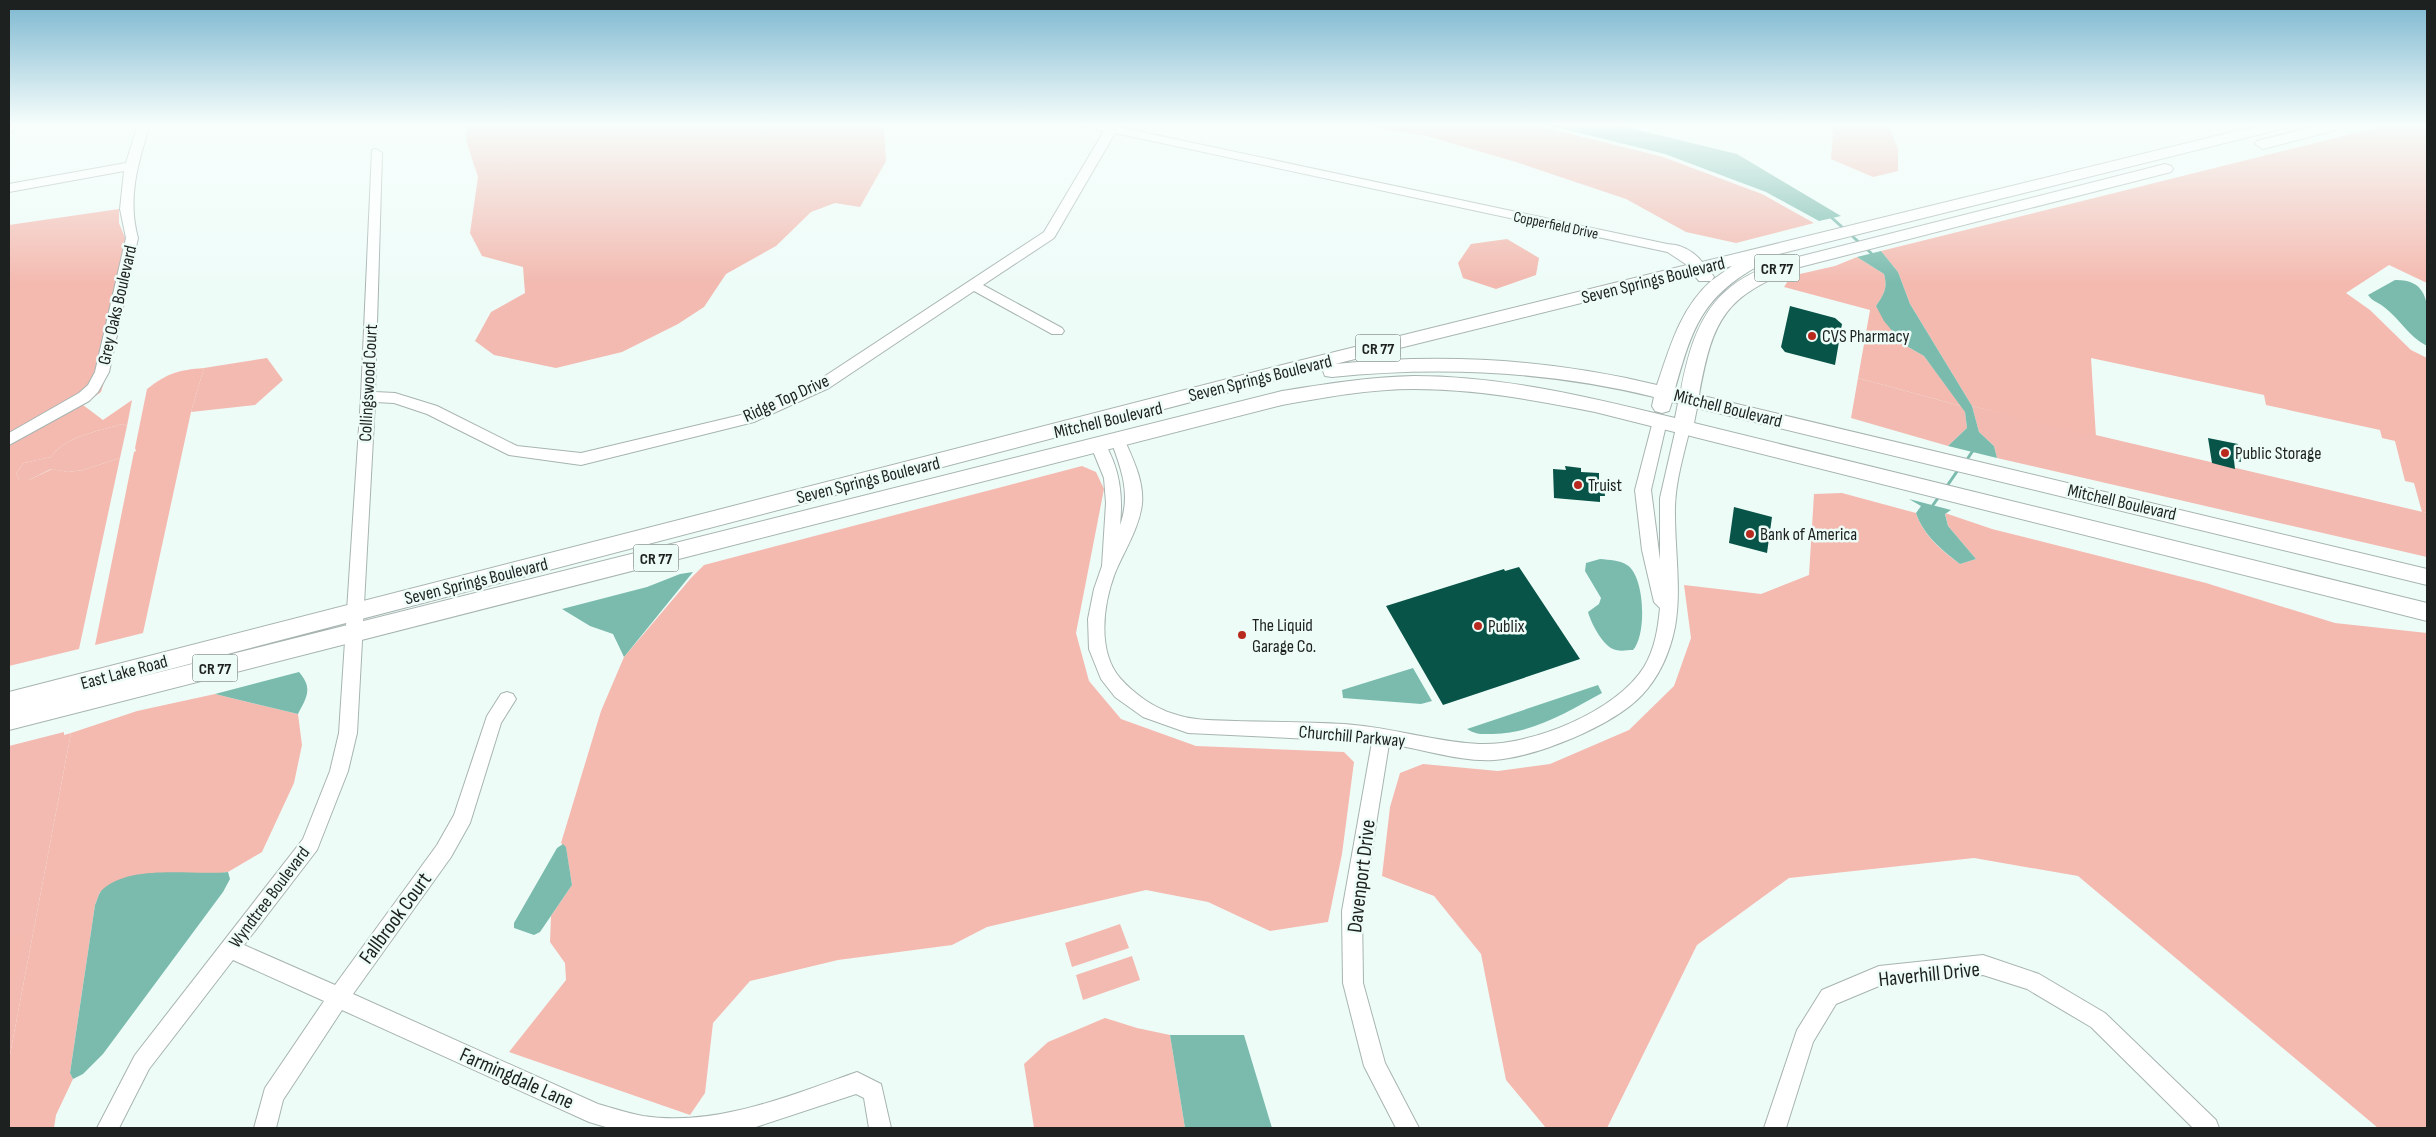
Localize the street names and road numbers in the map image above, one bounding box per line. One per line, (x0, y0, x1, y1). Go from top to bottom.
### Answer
street label: Copperfield Drive (1512, 207, 1600, 244)
street label: Grey Oaks Boulevard (94, 243, 141, 367)
street label: Seven Springs Boulevard (1579, 253, 1727, 308)
road number: CR 77 (1754, 254, 1800, 282)
street label: Collingswood Court (355, 323, 382, 442)
road number: CR 77 (1356, 334, 1400, 362)
street label: Seven Springs Boulevard (1186, 351, 1334, 406)
street label: Ridge Top Drive (740, 370, 832, 427)
street label: Mitchell Boulevard (1672, 385, 1784, 432)
street label: Mitchell Boulevard (1052, 398, 1164, 443)
street label: Seven Springs Boulevard (794, 453, 942, 508)
street label: Mitchell Boulevard (2066, 480, 2178, 525)
road number: CR 77 (634, 544, 678, 572)
street label: Seven Springs Boulevard (402, 554, 550, 609)
street label: East Lake Road (78, 651, 170, 694)
road number: CR 77 (192, 654, 238, 681)
street label: Churchill Parkway (1298, 721, 1406, 752)
street label: Davenport Drive (1342, 818, 1381, 934)
street label: Wyndtree Boulevard (225, 843, 314, 952)
street label: Fallbrook Court (354, 868, 437, 969)
street label: Haverhill Drive (1877, 957, 1981, 992)
street label: Farmingdale Lane (456, 1042, 578, 1115)

